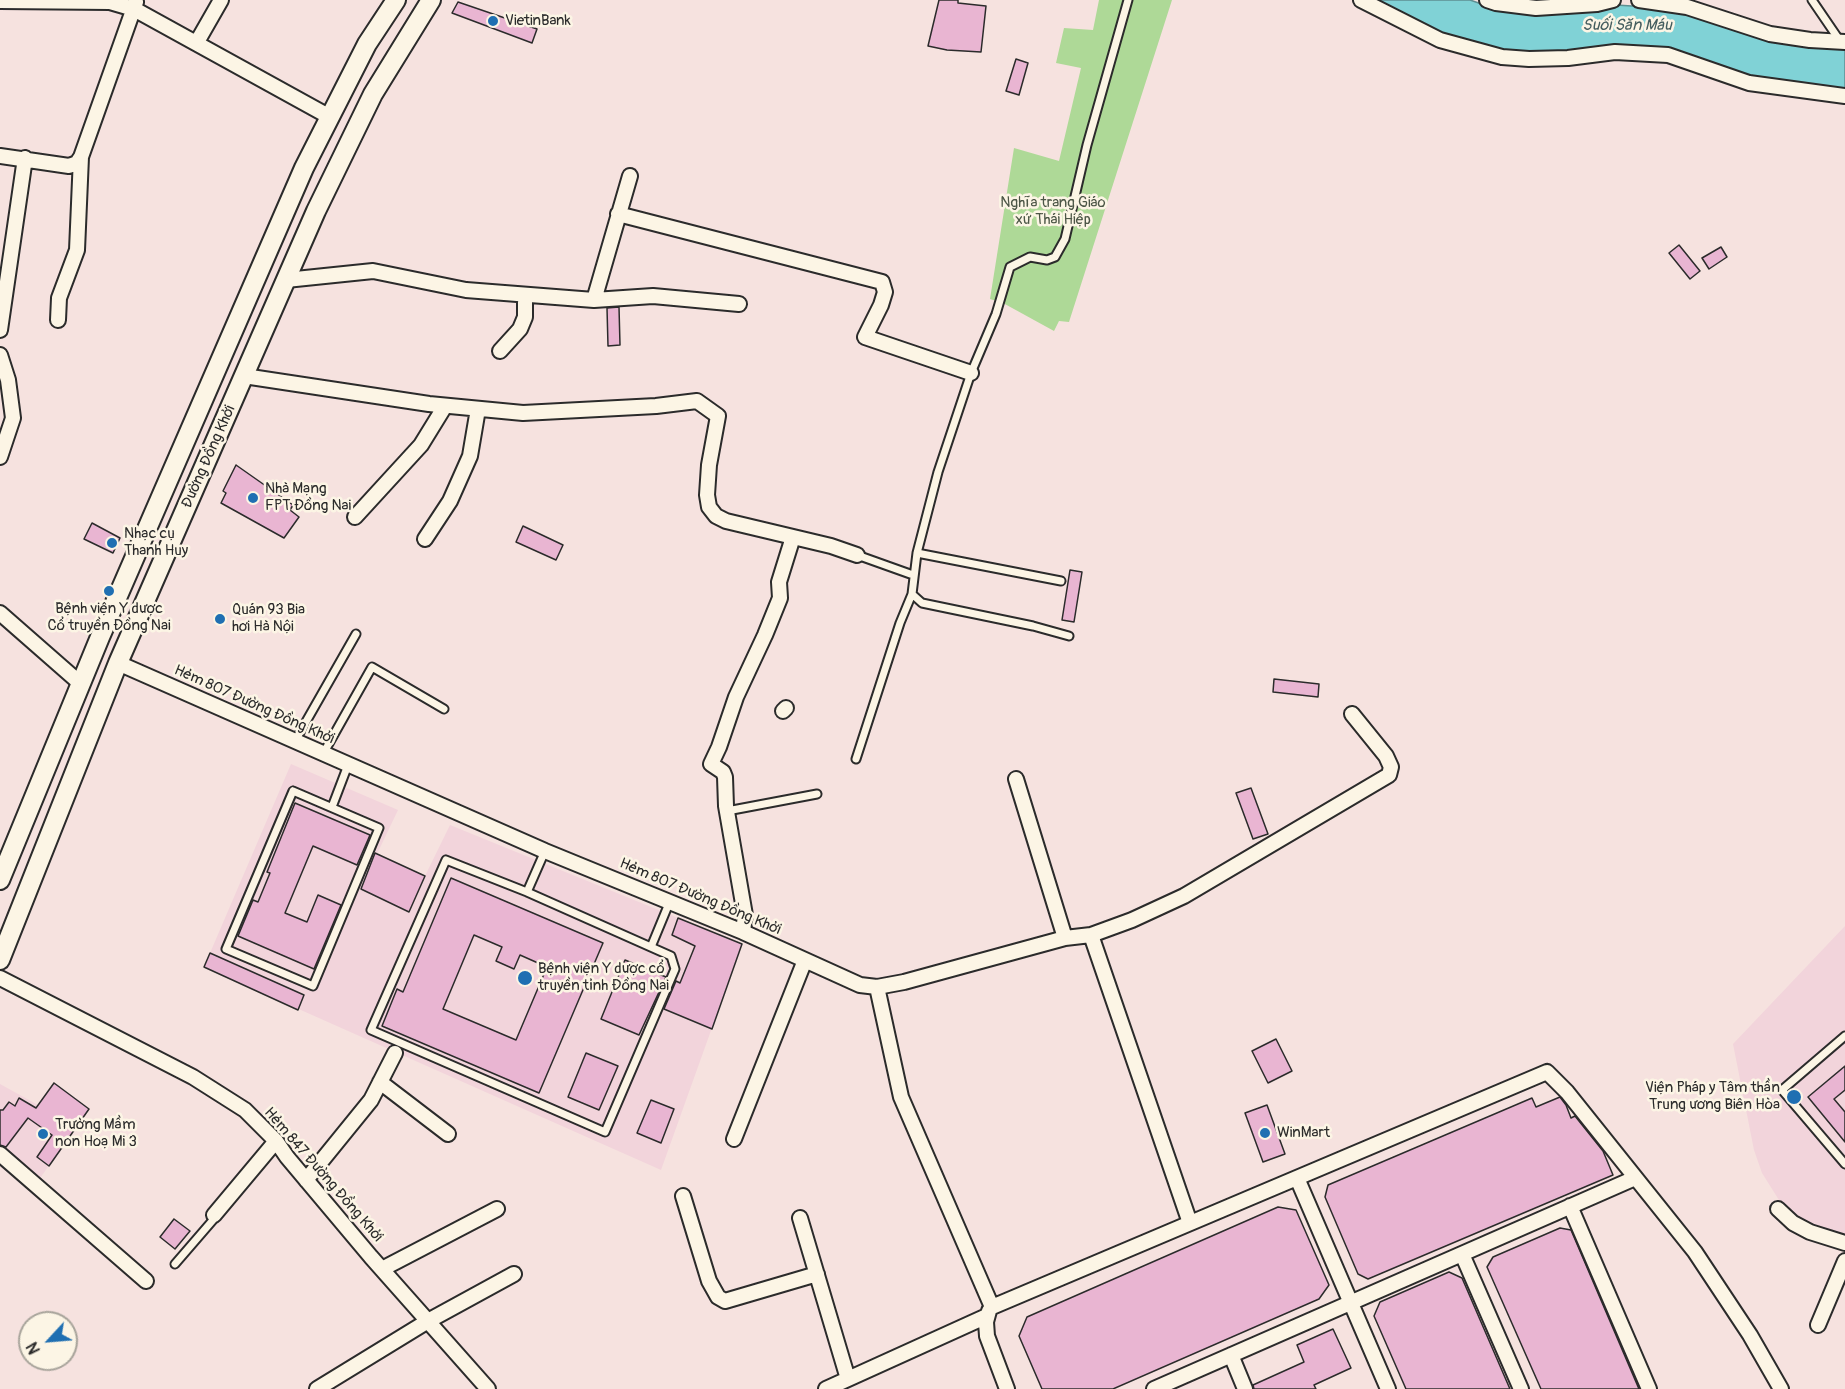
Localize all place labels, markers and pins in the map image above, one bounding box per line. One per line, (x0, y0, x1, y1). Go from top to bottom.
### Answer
place label: VietinBank (505, 12, 571, 30)
marker: VietinBank (486, 14, 500, 28)
place label: Nhà Mạng FPT Đồng Nai (265, 480, 351, 515)
marker: Nhà Mạng FPT Đồng Nai (246, 491, 260, 505)
place label: Nhạc cụ Thanh Huy (124, 525, 188, 560)
marker: Nhạc cụ Thanh Huy (105, 536, 119, 550)
marker: Bệnh viện Y dược Cổ truyền Đồng Nai (102, 584, 116, 598)
place label: Bệnh viện Y dược Cổ truyền Đồng Nai (47, 600, 171, 635)
place label: Quán 93 Bia hơi Hà Nội (232, 601, 305, 636)
marker: Quán 93 Bia hơi Hà Nội (213, 612, 227, 626)
place label: Bệnh viện Y dược cổ truyền tỉnh Đồng Nai (538, 960, 669, 995)
marker: Bệnh viện Y dược cổ truyền tỉnh Đồng Nai (516, 969, 534, 987)
place label: Viện Pháp y Tâm thần Trung ương Biên Hòa (1645, 1079, 1780, 1114)
marker: Viện Pháp y Tâm thần Trung ương Biên Hòa (1785, 1088, 1803, 1106)
place label: Trường Mầm non Hoạ Mi 3 (55, 1116, 137, 1151)
place label: WinMart (1277, 1124, 1330, 1142)
marker: WinMart (1258, 1126, 1272, 1140)
marker: Trường Mầm non Hoạ Mi 3 (36, 1127, 50, 1141)

